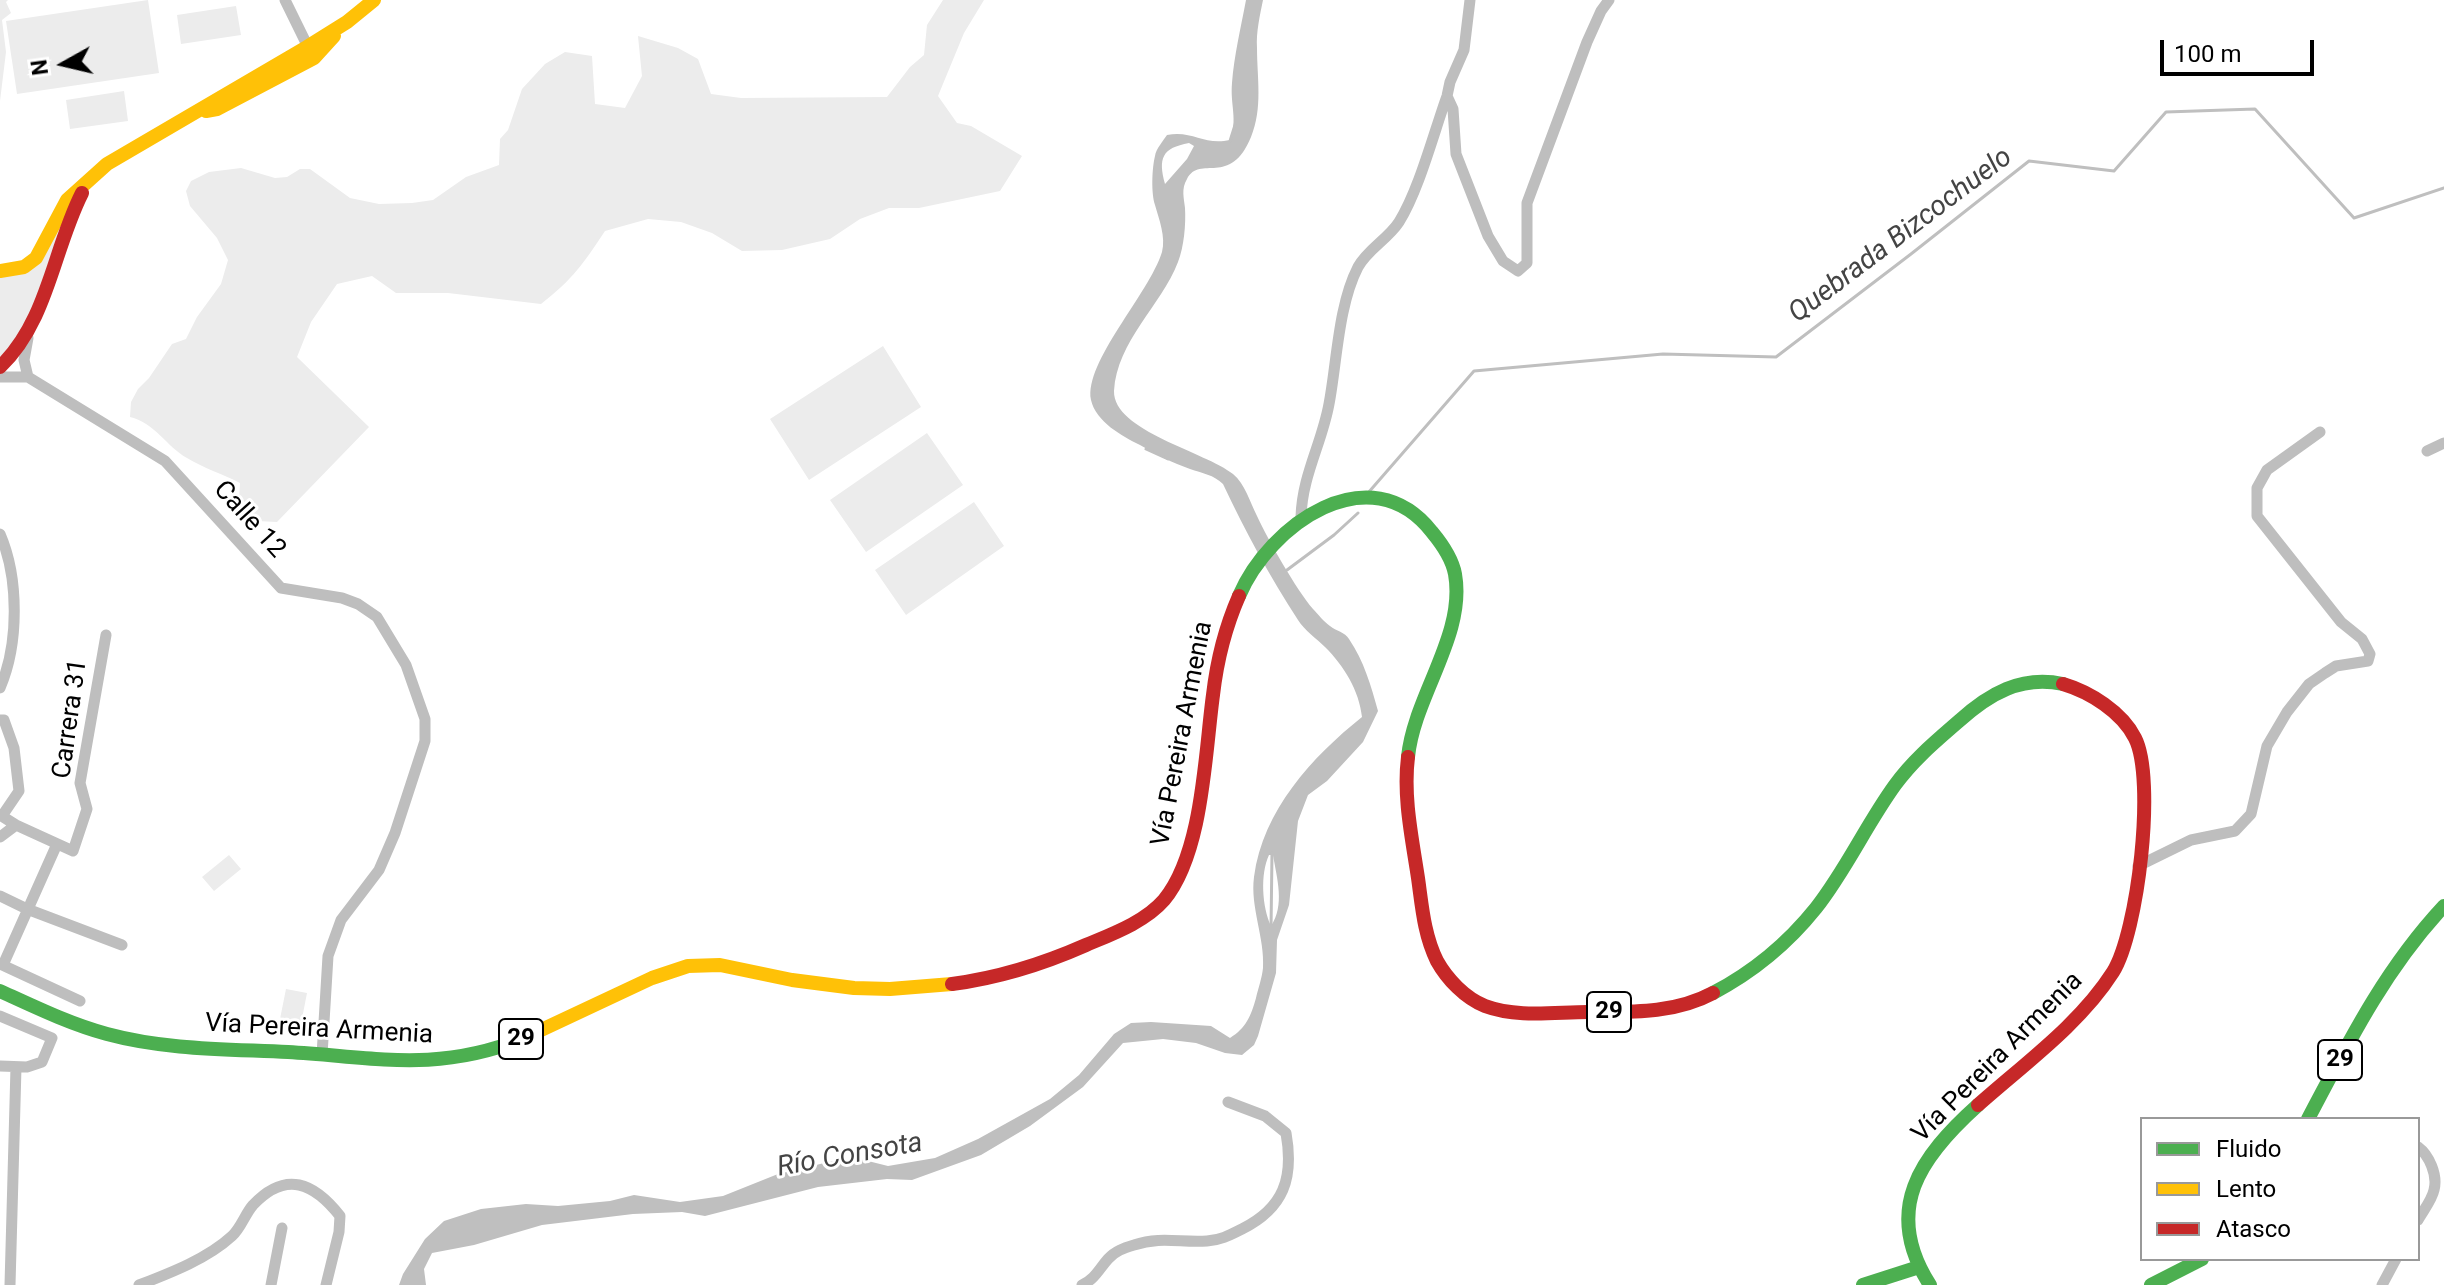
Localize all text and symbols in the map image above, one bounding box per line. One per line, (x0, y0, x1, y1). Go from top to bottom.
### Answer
north arrow (24, 24, 104, 104)
scale bar (2164, 24, 2318, 74)
text: 100 m (2174, 40, 2241, 68)
text: N (26, 58, 53, 77)
water label: Quebrada Bizcochuelo (1783, 141, 2019, 331)
street label: Calle 12 (206, 475, 292, 565)
street label: Vía Pereira Armenia (1146, 619, 1220, 849)
street label: Carrera 31 (47, 657, 95, 781)
street label: Vía Pereira Armenia (1906, 966, 2090, 1150)
road number: 29 (1587, 992, 1631, 1032)
street label: Vía Pereira Armenia (204, 1008, 434, 1052)
road number: 29 (499, 1019, 543, 1059)
road number: 29 (2318, 1040, 2362, 1080)
legend (2140, 1117, 2420, 1261)
water label: Río Consota (775, 1127, 925, 1185)
text: Fluido (2216, 1135, 2281, 1163)
text: Lento (2216, 1175, 2276, 1203)
text: Atasco (2216, 1215, 2291, 1243)

